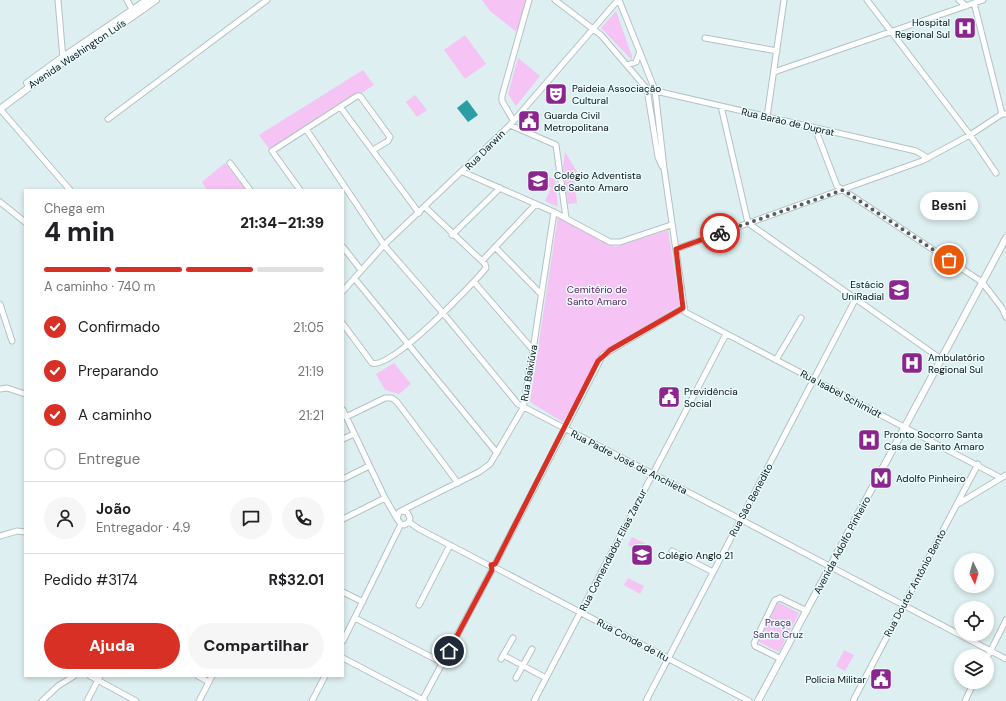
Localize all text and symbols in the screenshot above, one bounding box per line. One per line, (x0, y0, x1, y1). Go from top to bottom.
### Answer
hospital icon: Hospital Regional Sul (952, 15, 978, 41)
place label: Hospital Regional Sul (895, 16, 950, 41)
street label: Avenida Washington Luís (26, 17, 128, 91)
theatre icon: Paideia Associação Cultural (543, 81, 569, 107)
place label: Paideia Associação Cultural (572, 82, 661, 107)
street label: Rua Barão de Duprat (740, 105, 836, 139)
public building icon: Guarda Civil Metropolitana (516, 108, 542, 134)
place label: Guarda Civil Metropolitana (544, 109, 609, 134)
street label: Rua Darwin (462, 127, 508, 173)
school or university icon: Colégio Adventista de Santo Amaro (525, 168, 551, 194)
place label: Colégio Adventista de Santo Amaro (554, 169, 641, 194)
callout: Besni (920, 192, 978, 220)
text: Besni (932, 197, 966, 214)
text: Chega em (44, 200, 105, 217)
text: 21:34–21:39 (240, 213, 324, 233)
courier (700, 213, 740, 253)
text: 4 min (44, 215, 115, 249)
icon: bike (709, 222, 731, 244)
pin (932, 243, 966, 277)
icon: bag (938, 249, 960, 271)
school or university icon: Estácio UniRadial (886, 277, 912, 303)
text: A caminho · 740 m (44, 278, 155, 295)
place label: Estácio UniRadial (842, 278, 884, 303)
park label: Cemitério de Santo Amaro (567, 283, 627, 308)
icon: check (44, 316, 66, 338)
text: Confirmado (78, 317, 160, 337)
text: 21:05 (293, 319, 324, 336)
street label: Rua Baixiúva (518, 344, 540, 402)
hospital icon: Ambulatório Regional Sul (899, 350, 925, 376)
place label: Ambulatório Regional Sul (928, 351, 985, 376)
icon: check (44, 360, 66, 382)
text: Preparando (78, 361, 159, 381)
text: 21:19 (298, 363, 324, 380)
street label: Rua Isabel Schimidt (798, 367, 884, 421)
public building icon: Previdência Social (656, 384, 682, 410)
place label: Previdência Social (684, 385, 738, 410)
icon: check (44, 404, 66, 426)
text: A caminho (78, 405, 152, 425)
text: 21:21 (298, 407, 324, 424)
street label: Rua Padre José de Anchieta (569, 427, 689, 497)
hospital icon: Pronto Socorro Santa Casa de Santo Amaro (856, 427, 882, 453)
place label: Pronto Socorro Santa Casa de Santo Amaro (884, 428, 984, 453)
text: Entregue (78, 449, 140, 469)
street label: Rua São Benedito (726, 461, 776, 539)
metro station icon: Adolfo Pinheiro (868, 465, 894, 491)
place label: Adolfo Pinheiro (896, 472, 966, 485)
street label: Rua Comendador Elias Zarzur (576, 486, 650, 613)
street label: Avenida Adolfo Pinheiro (811, 494, 873, 596)
button: person (44, 497, 86, 539)
button: chat (230, 497, 272, 539)
button: phone (282, 497, 324, 539)
text: João (96, 499, 131, 519)
text: Entregador · 4.9 (96, 519, 191, 536)
street label: Rua Doutor Antônio Bento (881, 527, 949, 639)
school or university icon: Colégio Anglo 21 (629, 542, 655, 568)
place label: Colégio Anglo 21 (658, 549, 733, 562)
north arrow (954, 553, 994, 593)
map controls (954, 553, 994, 689)
text: Pedido #3174 (44, 570, 138, 590)
text: R$32.01 (269, 570, 324, 590)
button: locate (954, 601, 994, 641)
street label: Rua Conde de Itu (595, 616, 672, 665)
park label: Praça Santa Cruz (753, 616, 804, 641)
button: Ajuda (44, 623, 180, 669)
button: Compartilhar (188, 623, 324, 669)
pin (432, 634, 466, 668)
icon: home (438, 640, 460, 662)
button: layers (954, 649, 994, 689)
public building icon: Polícia Militar (868, 666, 894, 692)
place label: Polícia Militar (805, 673, 866, 686)

